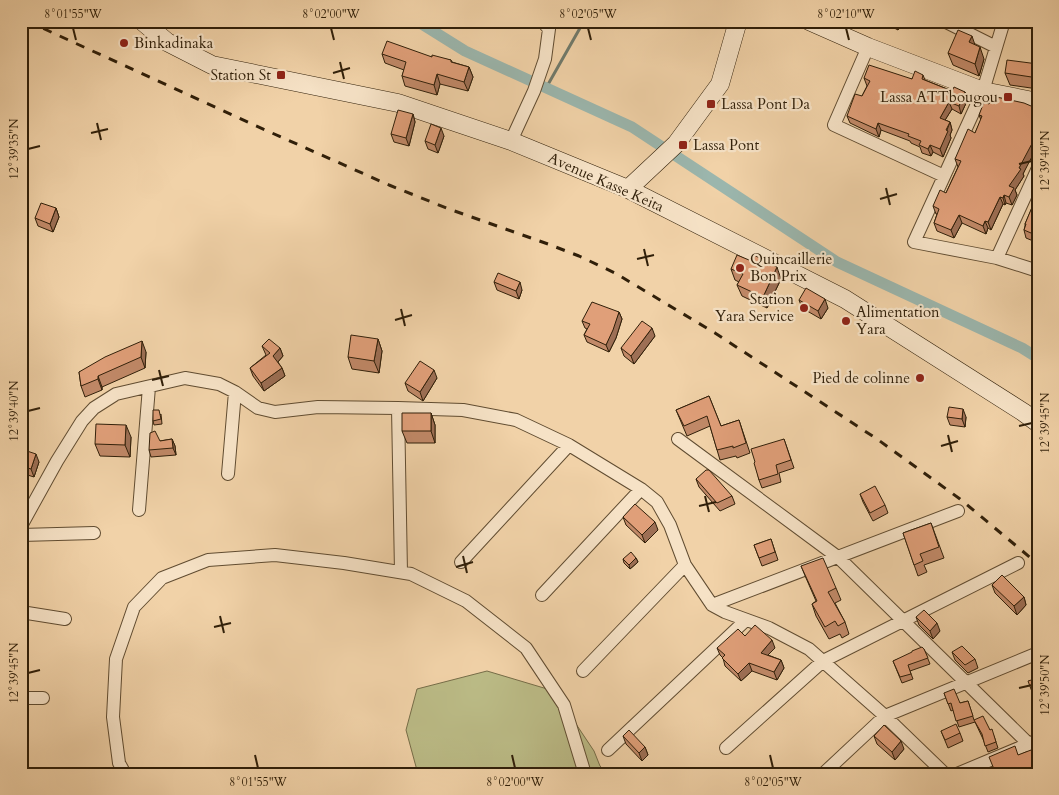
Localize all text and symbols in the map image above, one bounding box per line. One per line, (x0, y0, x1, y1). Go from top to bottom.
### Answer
text: 8°01'55"W (44, 6, 103, 22)
text: 8°02'00"W (302, 6, 361, 22)
text: 8°02'05"W (559, 6, 618, 22)
text: 8°02'10"W (817, 6, 876, 22)
place label: Binkadinaka (134, 33, 214, 53)
marker: Binkadinaka (118, 37, 130, 49)
place label: Station St (210, 65, 271, 85)
marker: Station St (275, 69, 287, 81)
place label: Lassa ATTbougou (880, 87, 998, 107)
marker: Lassa ATTbougou (1002, 91, 1014, 103)
place label: Lassa Pont Da (721, 94, 811, 114)
marker: Lassa Pont Da (705, 98, 717, 110)
text: 12°39'35"N (6, 118, 22, 179)
text: 12°39'40"N (1037, 130, 1053, 191)
place label: Lassa Pont (693, 135, 760, 155)
marker: Lassa Pont (677, 139, 689, 151)
street label: Avenue Kasse Keita (545, 148, 667, 217)
place label: Quincaillerie Bon Prix (750, 249, 833, 286)
marker: Quincaillerie Bon Prix (734, 262, 746, 274)
place label: Station Yara Service (715, 289, 794, 326)
marker: Station Yara Service (798, 302, 810, 314)
place label: Alimentation Yara (856, 302, 940, 339)
marker: Alimentation Yara (840, 315, 852, 327)
place label: Pied de colinne (812, 368, 910, 388)
marker: Pied de colinne (914, 372, 926, 384)
text: 12°39'40"N (6, 380, 22, 441)
text: 12°39'45"N (1037, 392, 1053, 453)
text: 12°39'45"N (6, 642, 22, 703)
text: 12°39'50"N (1037, 654, 1053, 715)
text: 8°01'55"W (229, 774, 288, 790)
text: 8°02'00"W (486, 774, 545, 790)
text: 8°02'05"W (744, 774, 803, 790)

